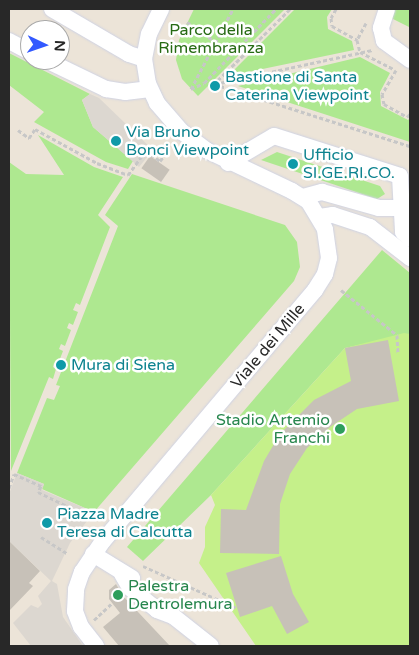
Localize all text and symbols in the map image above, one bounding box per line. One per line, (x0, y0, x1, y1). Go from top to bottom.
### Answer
north arrow (20, 20, 70, 70)
park label: Parco della Rimembranza (158, 20, 264, 58)
text: N (51, 40, 68, 52)
place label: Bastione di Santa Caterina Viewpoint (225, 67, 369, 105)
marker: Bastione di Santa Caterina Viewpoint (209, 80, 221, 92)
place label: Via Bruno Bonci Viewpoint (126, 122, 249, 160)
marker: Via Bruno Bonci Viewpoint (110, 135, 122, 147)
place label: Ufficio SI.GE.RI.CO. (303, 145, 395, 183)
marker: Ufficio SI.GE.RI.CO. (287, 158, 299, 170)
street label: Viale dei Mille (227, 300, 309, 392)
place label: Mura di Siena (71, 355, 175, 375)
marker: Mura di Siena (55, 359, 67, 371)
place label: Stadio Artemio Franchi (216, 410, 330, 448)
marker: Stadio Artemio Franchi (334, 423, 346, 435)
place label: Piazza Madre Teresa di Calcutta (57, 504, 192, 542)
marker: Piazza Madre Teresa di Calcutta (41, 517, 53, 529)
place label: Palestra Dentrolemura (128, 576, 233, 614)
marker: Palestra Dentrolemura (112, 589, 124, 601)

